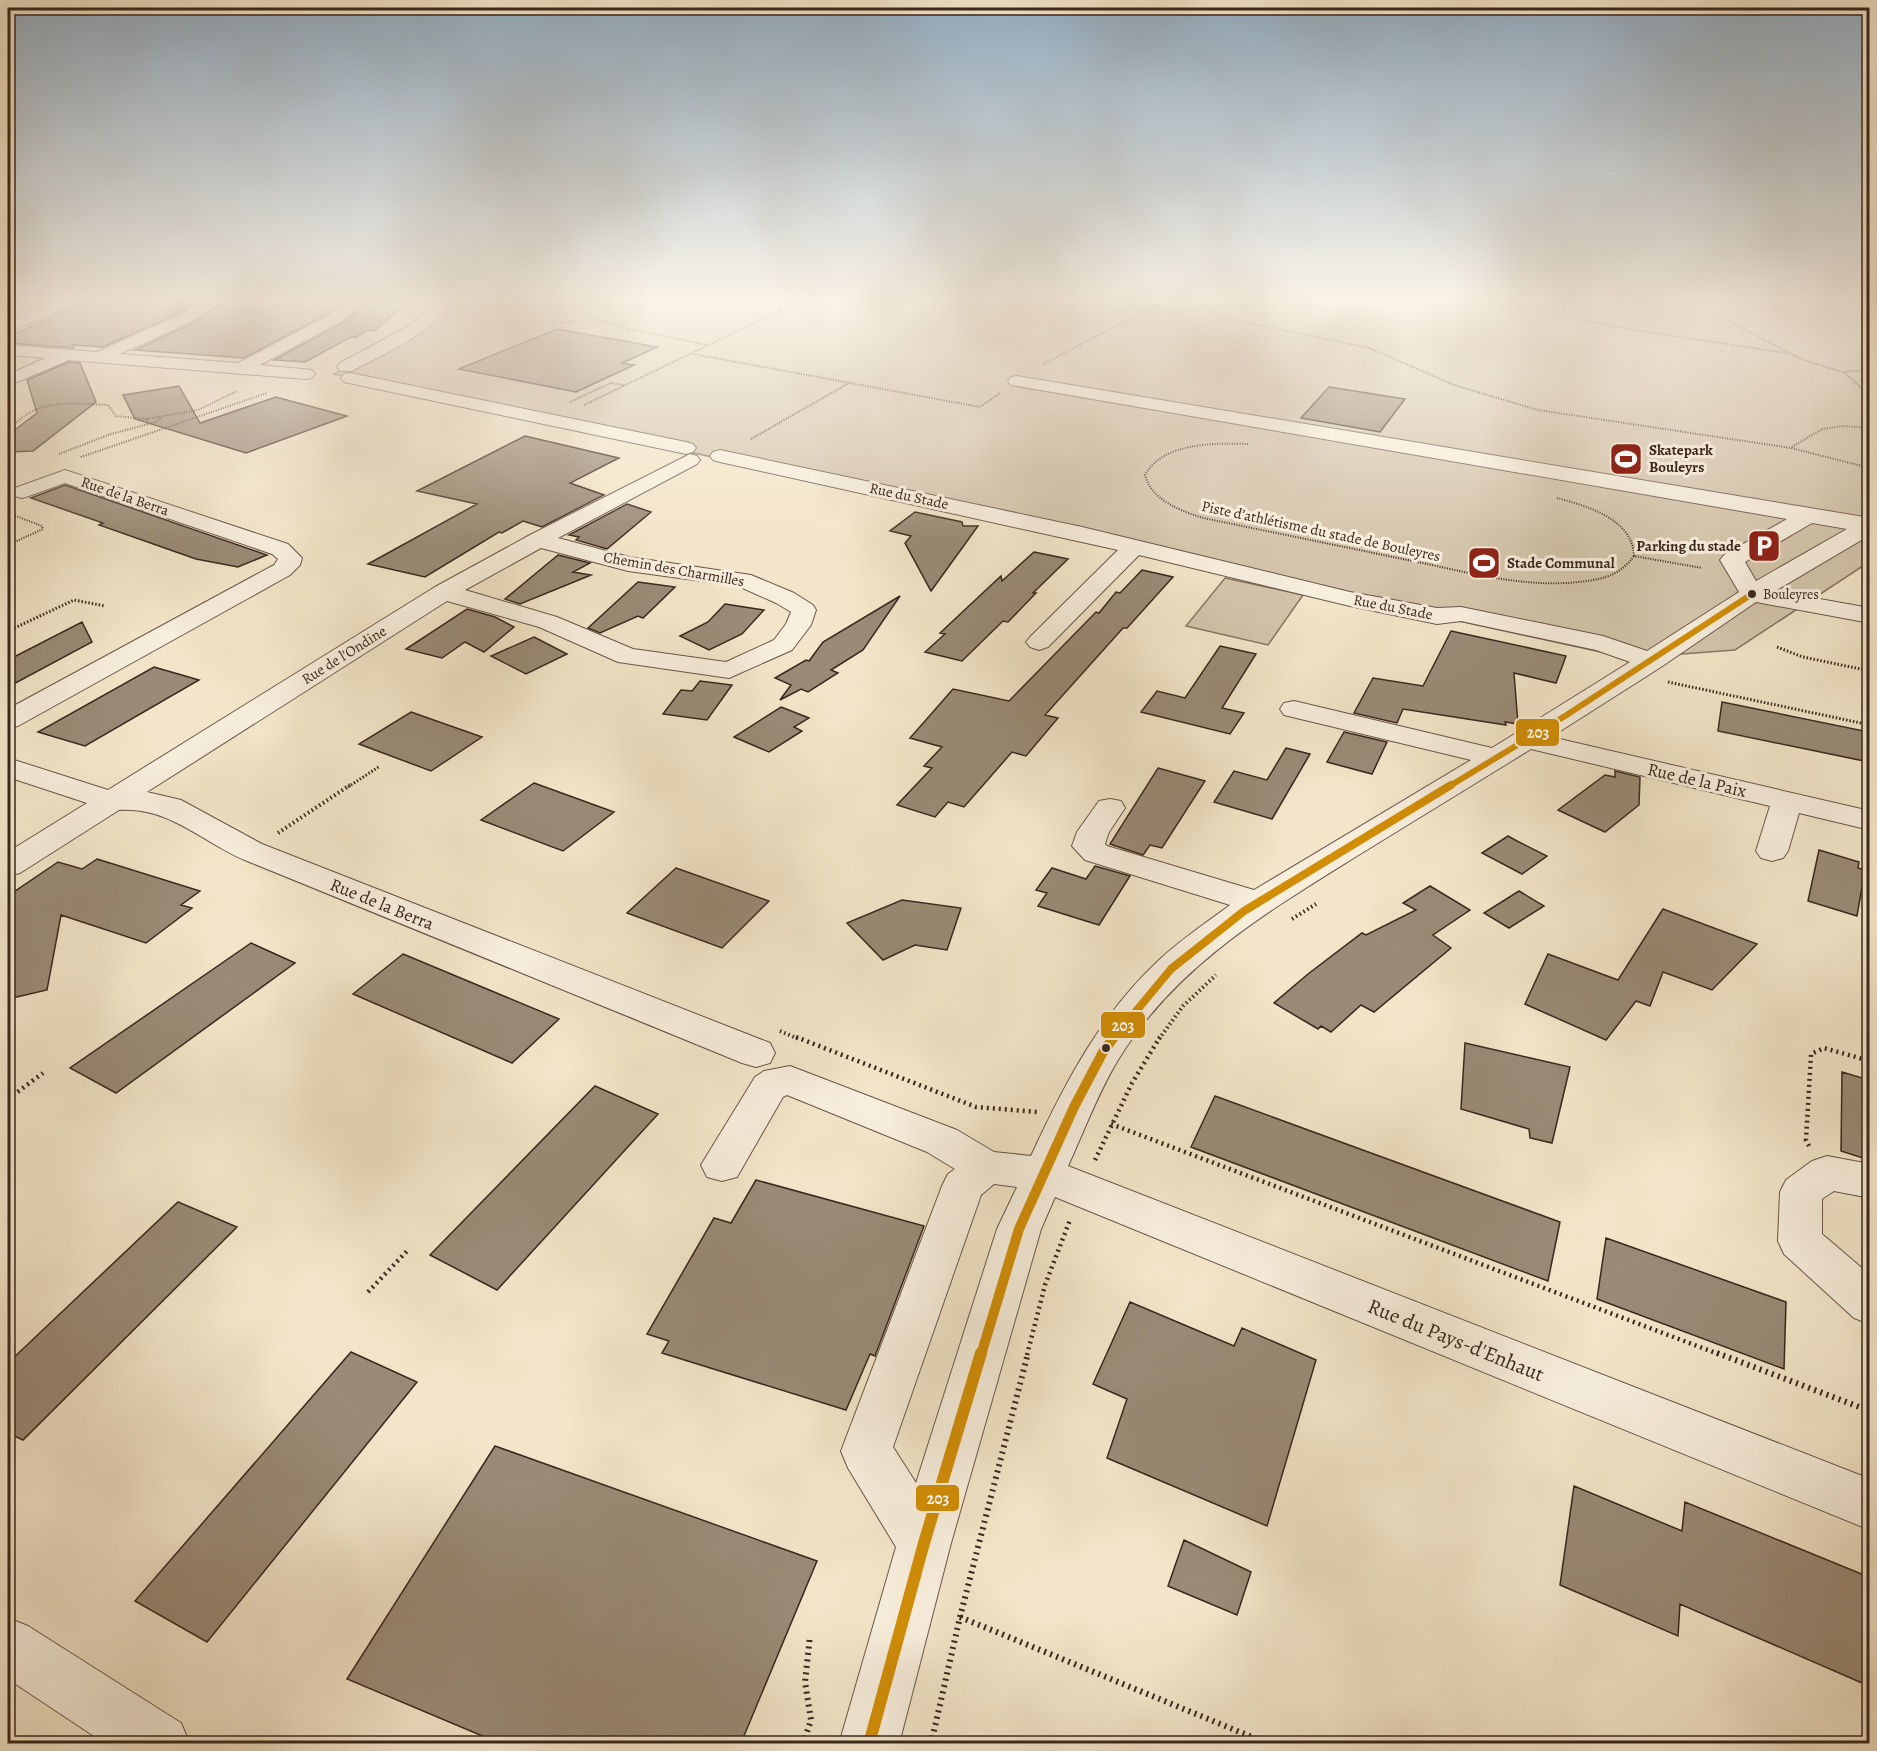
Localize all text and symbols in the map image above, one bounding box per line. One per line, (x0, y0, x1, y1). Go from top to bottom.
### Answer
place label: Skatepark Bouleyrs (1649, 440, 1713, 477)
sports icon: Skatepark Bouleyrs (1608, 441, 1644, 477)
street label: Rue de la Berra (78, 472, 172, 520)
street label: Rue du Stade (868, 478, 951, 514)
street label: Piste d’athlétisme du stade de Bouleyres (1200, 496, 1442, 566)
parking icon: Parking du stade (1746, 528, 1782, 564)
place label: Parking du stade (1636, 536, 1741, 556)
sports icon: Stade Communal (1466, 545, 1502, 581)
street label: Chemin des Charmilles (602, 547, 746, 591)
place label: Stade Communal (1507, 553, 1615, 573)
place label: Bouleyres (1763, 585, 1819, 604)
marker: Bouleyres (1746, 588, 1758, 600)
street label: Rue du Stade (1352, 590, 1435, 625)
street label: Rue de l'Ondine (298, 621, 390, 689)
line badge: 203 (1515, 718, 1560, 747)
text: 203 (1527, 722, 1549, 744)
street label: Rue de la Paix (1645, 757, 1749, 803)
street label: Rue de la Berra (326, 872, 438, 936)
line badge: 203 (1100, 1011, 1146, 1039)
text: 203 (1112, 1015, 1134, 1037)
unlabelled marker (1100, 1042, 1112, 1054)
street label: Rue du Pays-d'Enhaut (1364, 1292, 1548, 1388)
line badge: 203 (915, 1484, 960, 1512)
text: 203 (927, 1488, 949, 1510)

